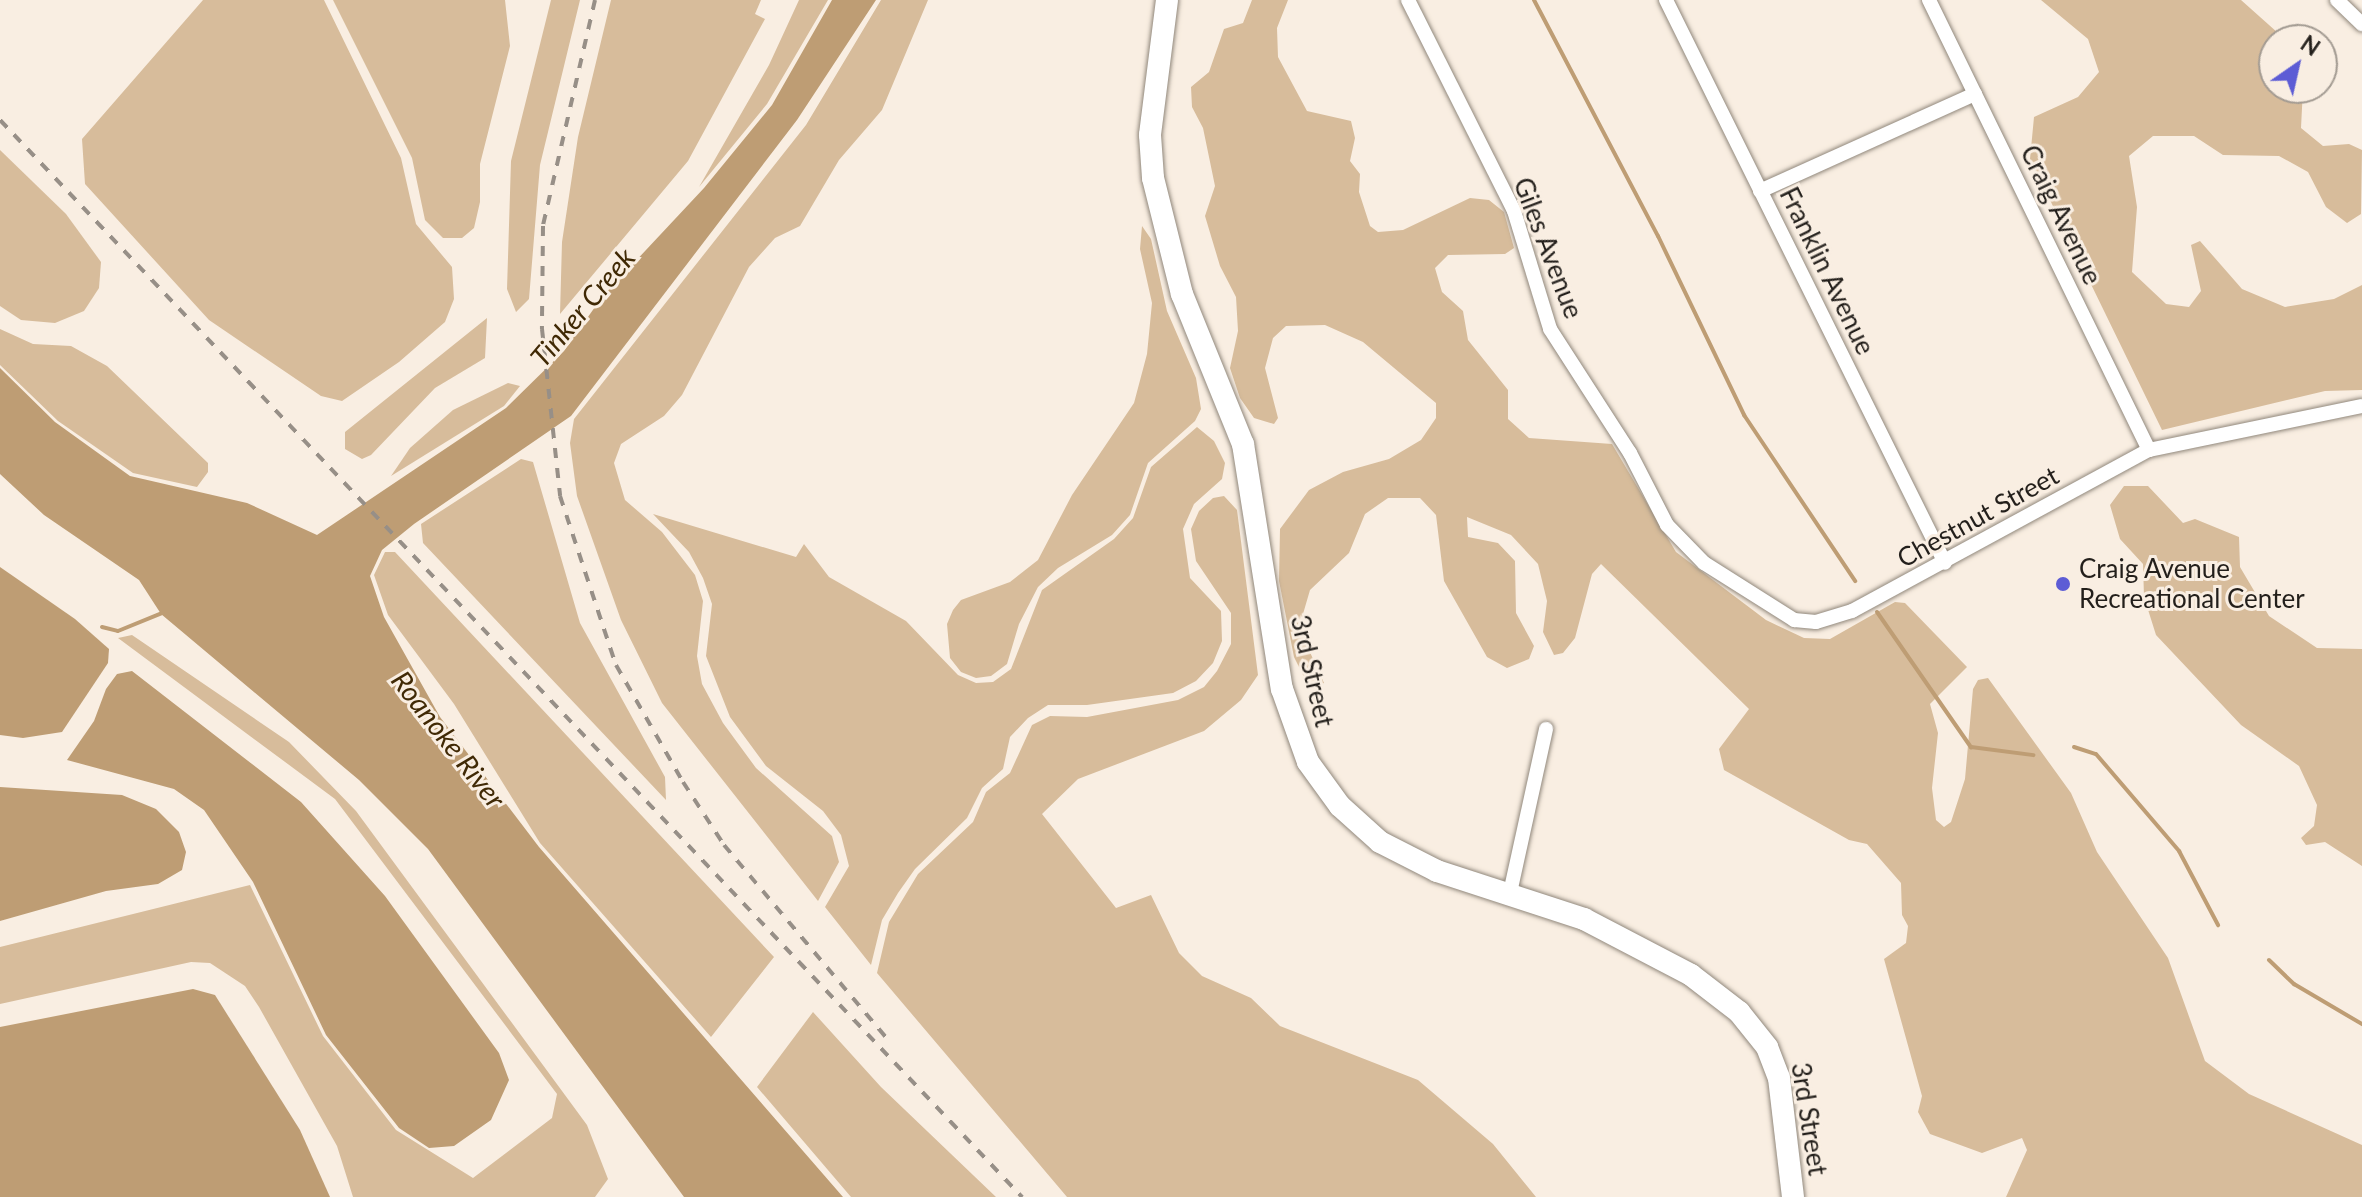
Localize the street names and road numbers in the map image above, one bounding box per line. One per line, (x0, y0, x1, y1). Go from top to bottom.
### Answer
street label: Craig Avenue (2014, 140, 2108, 290)
street label: Giles Avenue (1507, 173, 1589, 323)
street label: Franklin Avenue (1773, 182, 1881, 360)
street label: Chestnut Street (1892, 460, 2064, 574)
street label: 3rd Street (1284, 612, 1340, 730)
street label: 3rd Street (1785, 1060, 1833, 1178)

